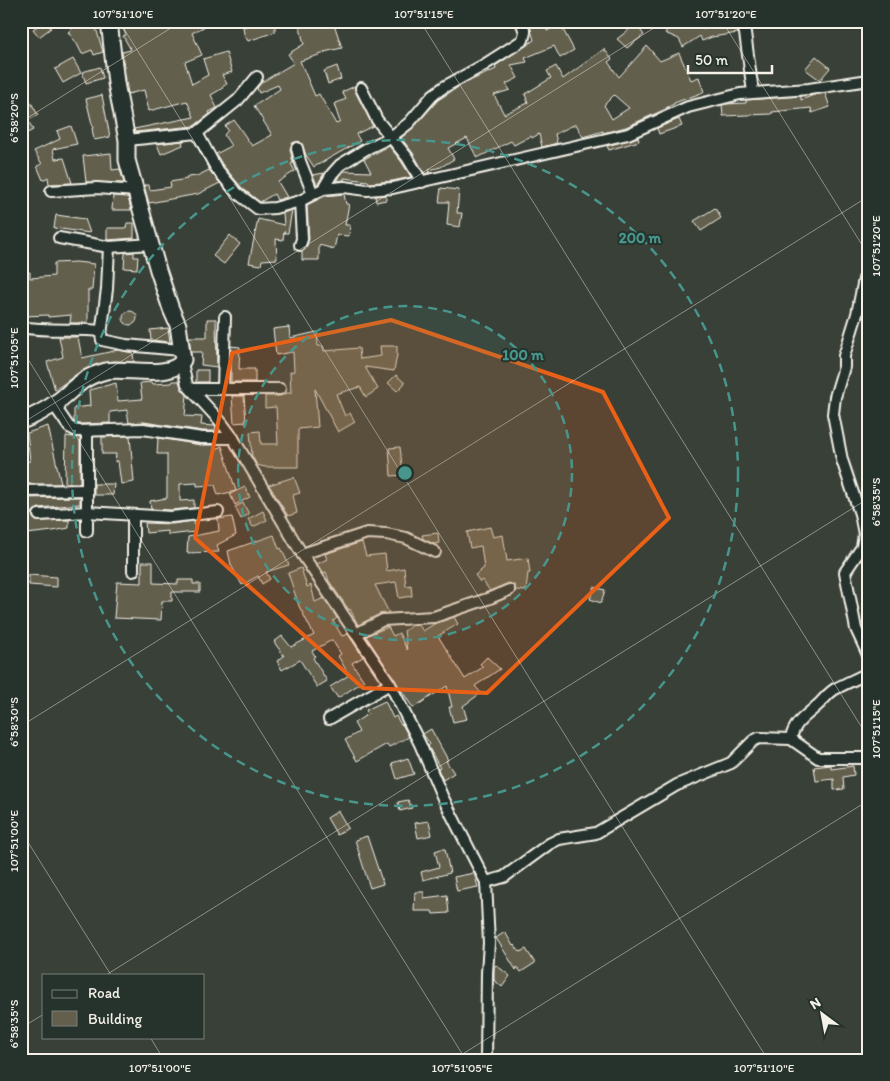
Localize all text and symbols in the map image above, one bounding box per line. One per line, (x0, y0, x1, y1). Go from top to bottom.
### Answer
text: 107°51'10"E (93, 7, 154, 21)
text: 107°51'15"E (394, 7, 454, 21)
text: 107°51'20"E (695, 7, 757, 21)
scale bar (688, 42, 771, 74)
text: 50 m (695, 51, 728, 69)
text: 6°58'20"S (7, 93, 21, 143)
text: 107°51'20"E (869, 215, 883, 277)
text: 200 m (619, 229, 662, 247)
text: 107°51'05"E (7, 327, 21, 389)
text: 100 m (502, 346, 544, 364)
centre of rings (396, 464, 414, 482)
text: 6°58'35"S (869, 477, 883, 526)
text: 6°58'30"S (7, 697, 21, 747)
text: 107°51'15"E (869, 699, 883, 759)
text: 107°51'00"E (7, 809, 21, 872)
legend (42, 974, 205, 1038)
text: Road (88, 984, 121, 1002)
north arrow (798, 988, 848, 1038)
text: N (807, 994, 824, 1013)
text: 6°58'35"S (7, 999, 21, 1048)
text: Building (88, 1010, 142, 1028)
text: 107°51'00"E (129, 1061, 192, 1075)
text: 107°51'05"E (431, 1061, 493, 1075)
text: 107°51'10"E (734, 1061, 795, 1075)

